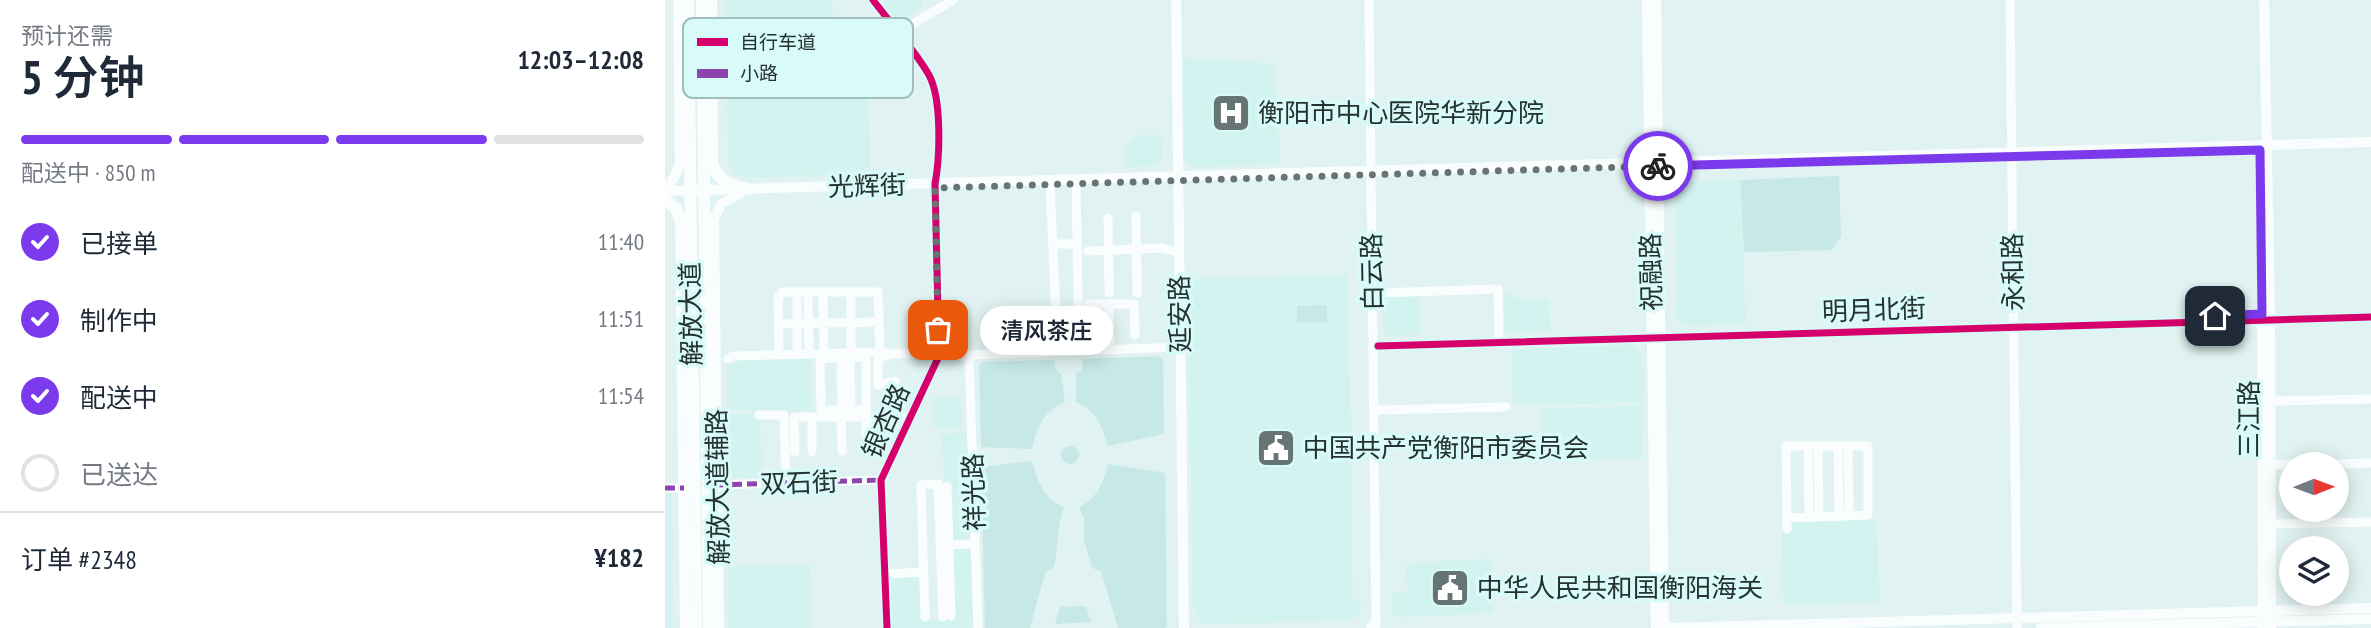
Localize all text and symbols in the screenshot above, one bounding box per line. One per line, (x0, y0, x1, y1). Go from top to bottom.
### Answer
legend (683, 18, 913, 98)
text: 预计还需 (21, 21, 113, 50)
text: 自行车道 (740, 30, 816, 54)
text: 12:03–12:08 (517, 43, 644, 76)
text: 5 分钟 (21, 47, 144, 107)
text: 小路 (740, 61, 778, 85)
hospital icon: 衡阳市中心医院华新分院 (1210, 92, 1252, 134)
place label: 衡阳市中心医院华新分院 (1258, 96, 1544, 129)
courier (1623, 131, 1693, 201)
icon: bike (1639, 147, 1677, 185)
text: 配送中 · 850 m (21, 158, 156, 187)
street label: 光辉街 (827, 168, 907, 203)
icon: check (21, 223, 59, 261)
text: 已接单 (80, 227, 158, 260)
text: 11:40 (598, 227, 644, 256)
street label: 白云路 (1354, 233, 1389, 311)
street label: 祝融路 (1633, 233, 1668, 311)
street label: 永和路 (1995, 233, 2030, 311)
street label: 解放大道 (673, 262, 708, 366)
street label: 延安路 (1162, 275, 1197, 353)
pin (2185, 286, 2245, 346)
street label: 明月北街 (1821, 291, 1927, 328)
icon: home (2196, 297, 2234, 335)
icon: check (21, 300, 59, 338)
pin (908, 300, 968, 360)
text: 制作中 (80, 304, 158, 337)
text: 11:51 (598, 304, 644, 333)
callout: 清风茶庄 (980, 306, 1113, 354)
icon: bag (919, 311, 957, 349)
text: 清风茶庄 (1001, 316, 1093, 345)
icon: check (21, 377, 59, 415)
street label: 银杏路 (855, 378, 916, 463)
street label: 三江路 (2232, 380, 2265, 458)
text: 配送中 (80, 381, 158, 414)
text: 11:54 (598, 381, 644, 410)
street label: 解放大道辅路 (700, 409, 735, 565)
public building icon: 中国共产党衡阳市委员会 (1255, 427, 1297, 469)
place label: 中国共产党衡阳市委员会 (1303, 431, 1589, 464)
street label: 祥光路 (956, 452, 991, 532)
north arrow (2279, 452, 2349, 522)
map controls (2279, 452, 2349, 606)
text: 已送达 (80, 458, 158, 491)
street label: 双石街 (759, 465, 839, 500)
button: layers (2279, 536, 2349, 606)
text: ¥182 (594, 541, 644, 574)
text: 订单 #2348 (21, 543, 137, 576)
public building icon: 中华人民共和国衡阳海关 (1429, 567, 1471, 609)
place label: 中华人民共和国衡阳海关 (1477, 571, 1763, 604)

